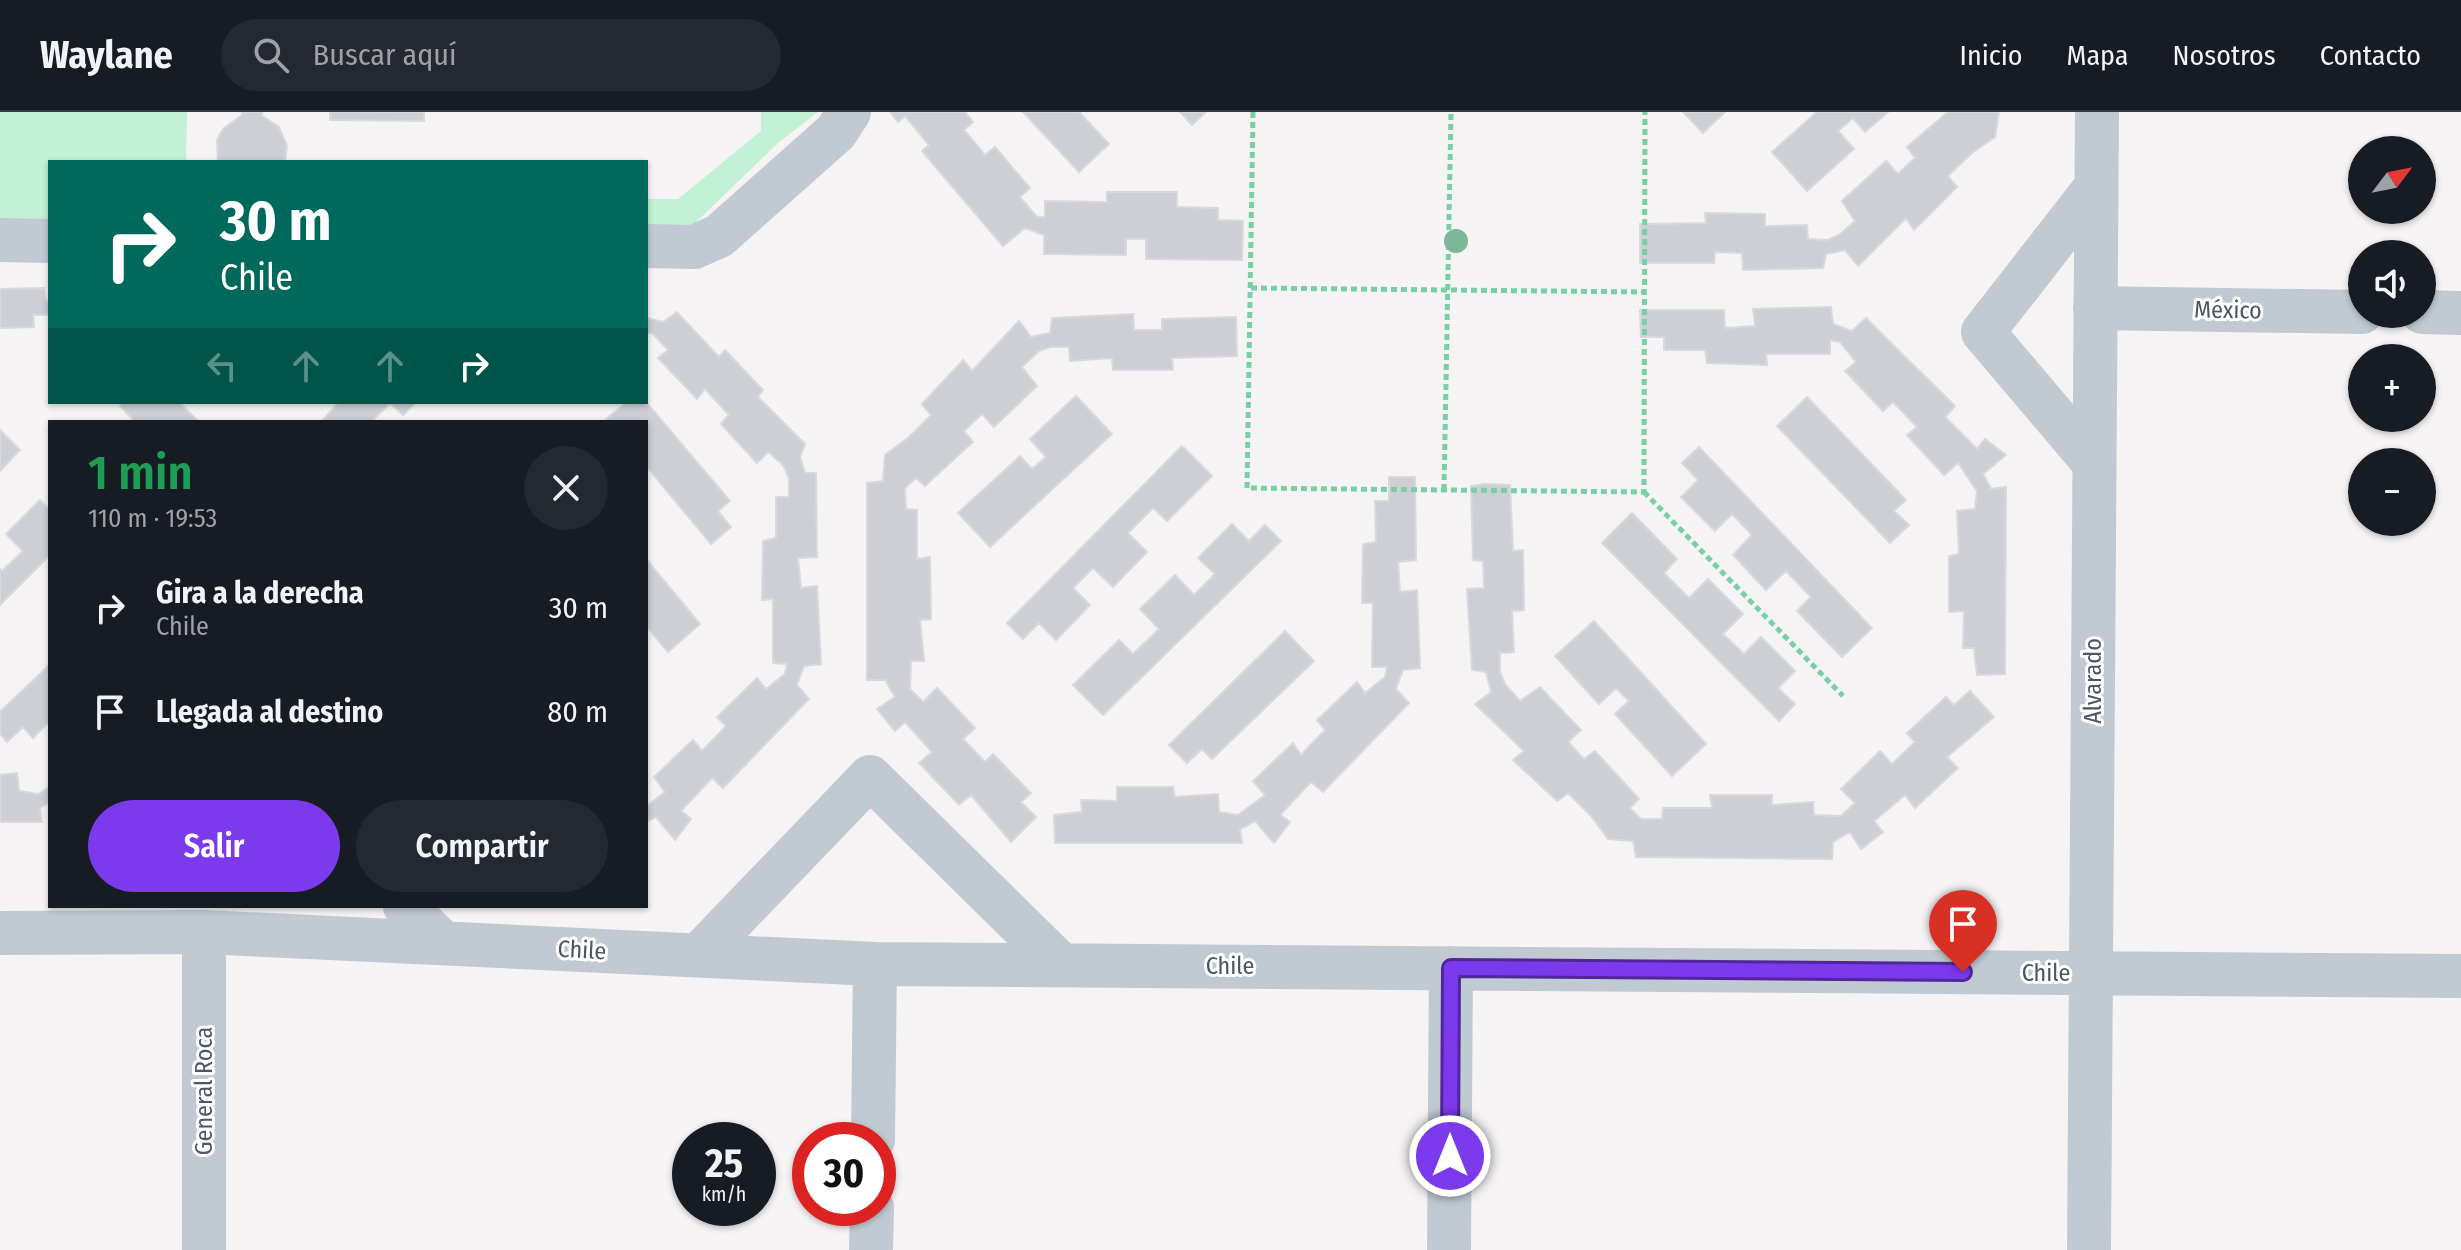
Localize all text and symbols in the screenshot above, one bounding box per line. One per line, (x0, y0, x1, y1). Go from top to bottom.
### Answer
search box (221, 19, 781, 91)
text: Waylane (40, 32, 173, 78)
icon: search (249, 33, 293, 77)
text: Buscar aquí (313, 37, 457, 73)
text: Inicio (1960, 39, 2022, 72)
text: Mapa (2066, 39, 2128, 72)
text: Nosotros (2172, 39, 2276, 72)
text: Contacto (2320, 39, 2421, 72)
north arrow (2348, 136, 2436, 224)
map controls (2348, 136, 2436, 536)
text: 30 m (220, 188, 331, 255)
icon: right (88, 192, 192, 296)
button: sound (2348, 240, 2436, 328)
text: Chile (220, 256, 293, 300)
street label: México (2194, 295, 2262, 325)
icon: left (200, 344, 244, 388)
icon: ahead (284, 344, 328, 388)
icon: ahead (368, 344, 412, 388)
icon: right (452, 344, 496, 388)
button: + (2348, 344, 2436, 432)
text: 1 min (88, 444, 193, 502)
button: close (524, 446, 608, 530)
button: − (2348, 448, 2436, 536)
text: 110 m · 19:53 (88, 503, 217, 534)
text: Gira a la derecha (156, 575, 364, 611)
icon: right (88, 586, 132, 630)
text: 30 m (549, 590, 608, 626)
text: Chile (156, 611, 209, 642)
street label: Alvarado (2079, 638, 2107, 724)
icon: arrive (88, 690, 132, 734)
text: Llegada al destino (156, 694, 383, 730)
text: 80 m (547, 694, 608, 730)
button: Salir (88, 800, 340, 892)
button: Compartir (356, 800, 608, 892)
pin (1929, 890, 1997, 972)
icon: arrive (1941, 902, 1985, 946)
street label: Chile (557, 935, 607, 965)
street label: Chile (1206, 952, 1254, 980)
street label: Chile (2022, 959, 2070, 987)
street label: General Roca (190, 1027, 218, 1155)
position arrow (1408, 1114, 1492, 1198)
speed limit sign: 30 (792, 1122, 896, 1226)
text: 25 (705, 1140, 743, 1188)
text: km/h (702, 1182, 746, 1206)

